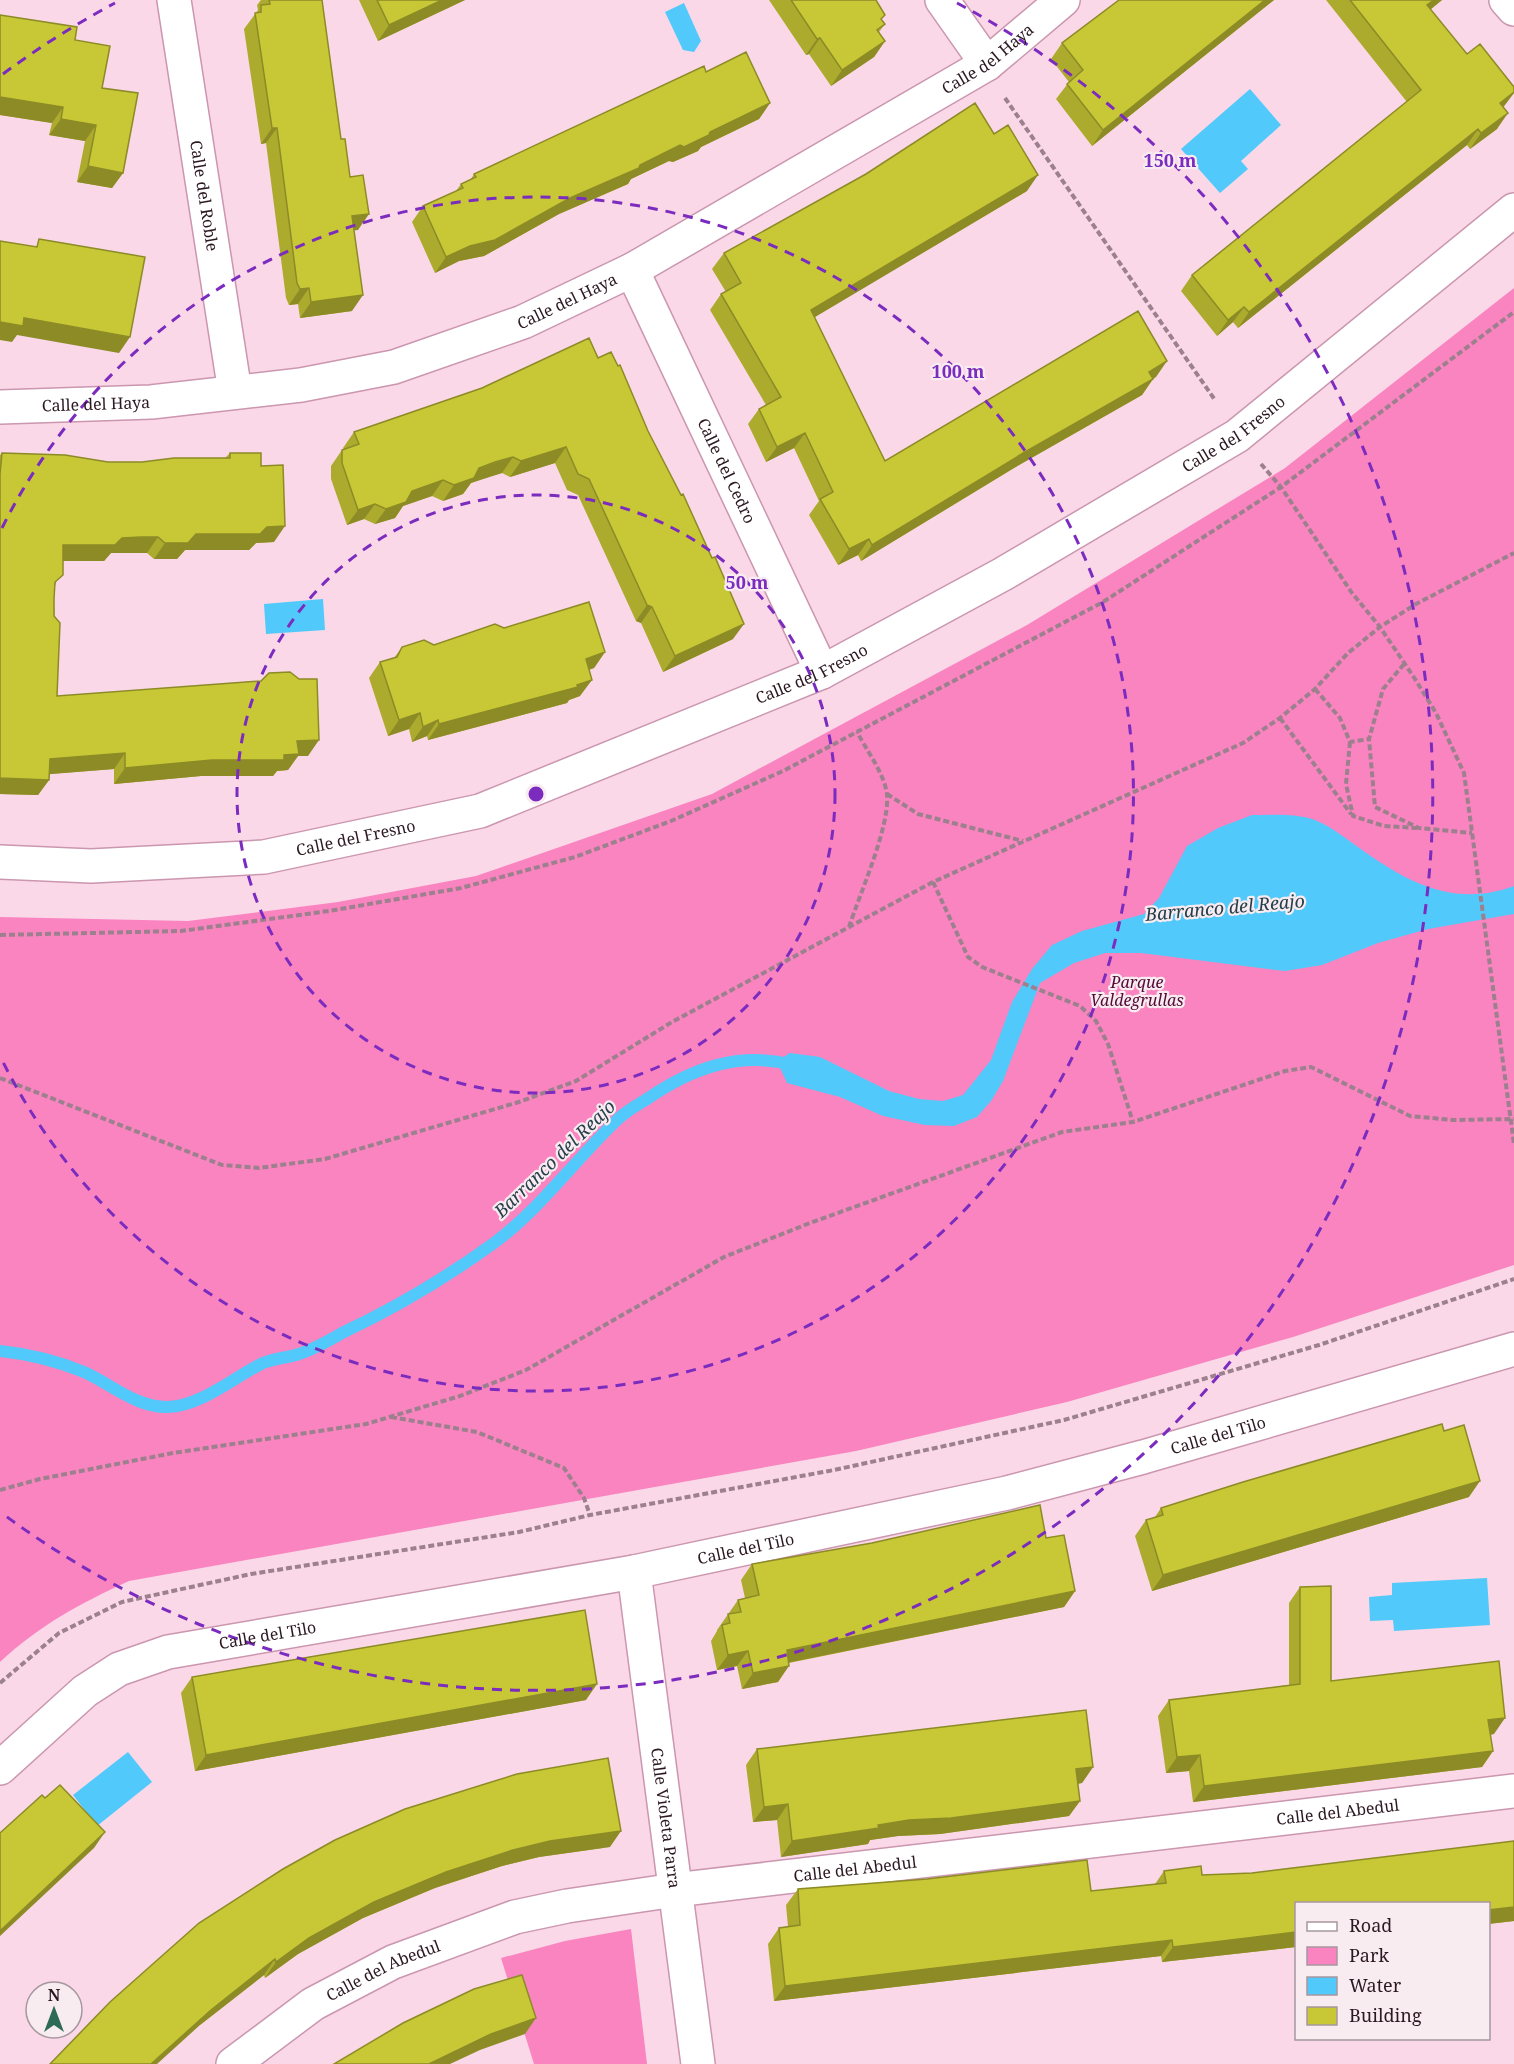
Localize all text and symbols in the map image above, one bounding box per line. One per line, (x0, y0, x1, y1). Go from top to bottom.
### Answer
street label: Calle del Haya (937, 18, 1038, 99)
street label: Calle del Roble (185, 139, 224, 253)
text: 150 m (1144, 148, 1197, 172)
street label: Calle del Haya (514, 268, 621, 334)
text: 100 m (932, 359, 985, 383)
street label: Calle del Fresno (1178, 390, 1290, 477)
street label: Calle del Haya (41, 391, 151, 417)
street label: Calle del Cedro (693, 414, 761, 527)
text: 50 m (726, 570, 769, 594)
street label: Calle del Fresno (752, 638, 872, 709)
centre of rings (526, 784, 546, 804)
street label: Calle del Fresno (294, 814, 417, 861)
water label: Barranco del Reajo (1143, 888, 1306, 926)
park label: Parque Valdegrullas (1090, 971, 1184, 1011)
water label: Barranco del Reajo (488, 1094, 620, 1223)
street label: Calle del Tilo (1168, 1411, 1268, 1459)
street label: Calle del Tilo (695, 1527, 796, 1569)
street label: Calle del Tilo (217, 1616, 318, 1654)
street label: Calle Violeta Parra (646, 1746, 686, 1890)
street label: Calle del Abedul (1275, 1794, 1400, 1830)
street label: Calle del Abedul (792, 1851, 918, 1887)
legend (1295, 1902, 1490, 2040)
text: Road (1349, 1913, 1392, 1937)
street label: Calle del Abedul (322, 1935, 443, 2006)
text: Park (1349, 1943, 1389, 1967)
text: Water (1349, 1973, 1402, 1997)
north arrow (24, 1980, 84, 2040)
text: N (48, 1984, 61, 2006)
text: Building (1349, 2003, 1422, 2027)

